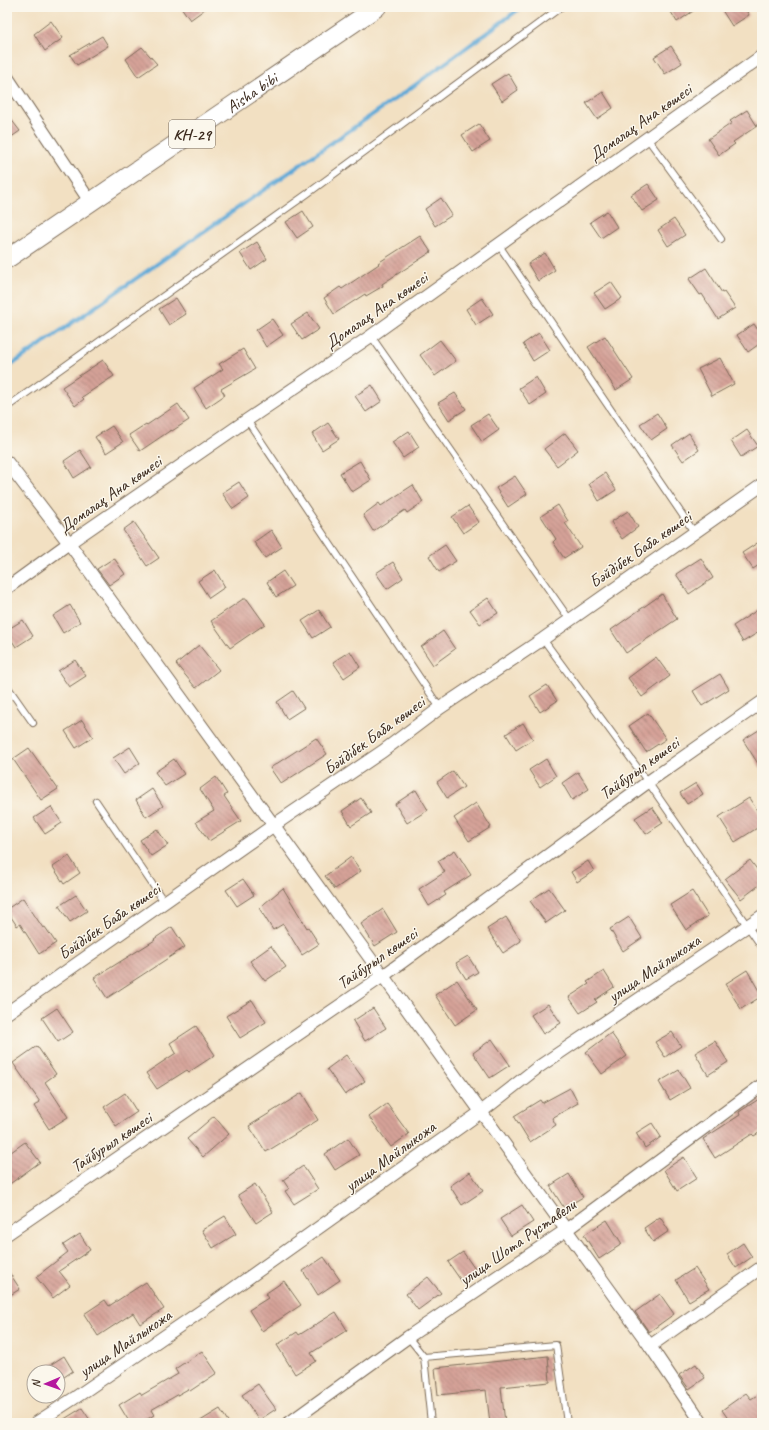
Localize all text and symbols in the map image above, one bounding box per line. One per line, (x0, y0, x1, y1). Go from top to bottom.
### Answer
street label: Aisha bibi (222, 67, 283, 118)
street label: Домалақ Ана көшесі (585, 78, 697, 166)
road number: КН-29 (169, 120, 215, 148)
street label: Домалақ Ана көшесі (321, 266, 433, 354)
street label: Домалақ Ана көшесі (55, 450, 167, 538)
street label: Бәйдібек Баба көшесі (585, 505, 697, 592)
street label: Бәйдібек Баба көшесі (320, 691, 430, 779)
street label: Тайбурыл көшесі (595, 731, 685, 804)
street label: Бәйдібек Баба көшесі (54, 877, 166, 964)
street label: Тайбурыл көшесі (333, 922, 423, 994)
street label: улица Майлыкожа (603, 929, 705, 1008)
street label: Тайбурыл көшесі (67, 1107, 157, 1177)
street label: улица Майлыкожа (340, 1116, 441, 1197)
street label: улица Шота Руставели (454, 1193, 581, 1291)
street label: улица Майлыкожа (74, 1304, 176, 1383)
north arrow (26, 1364, 66, 1404)
text: N (29, 1379, 43, 1388)

